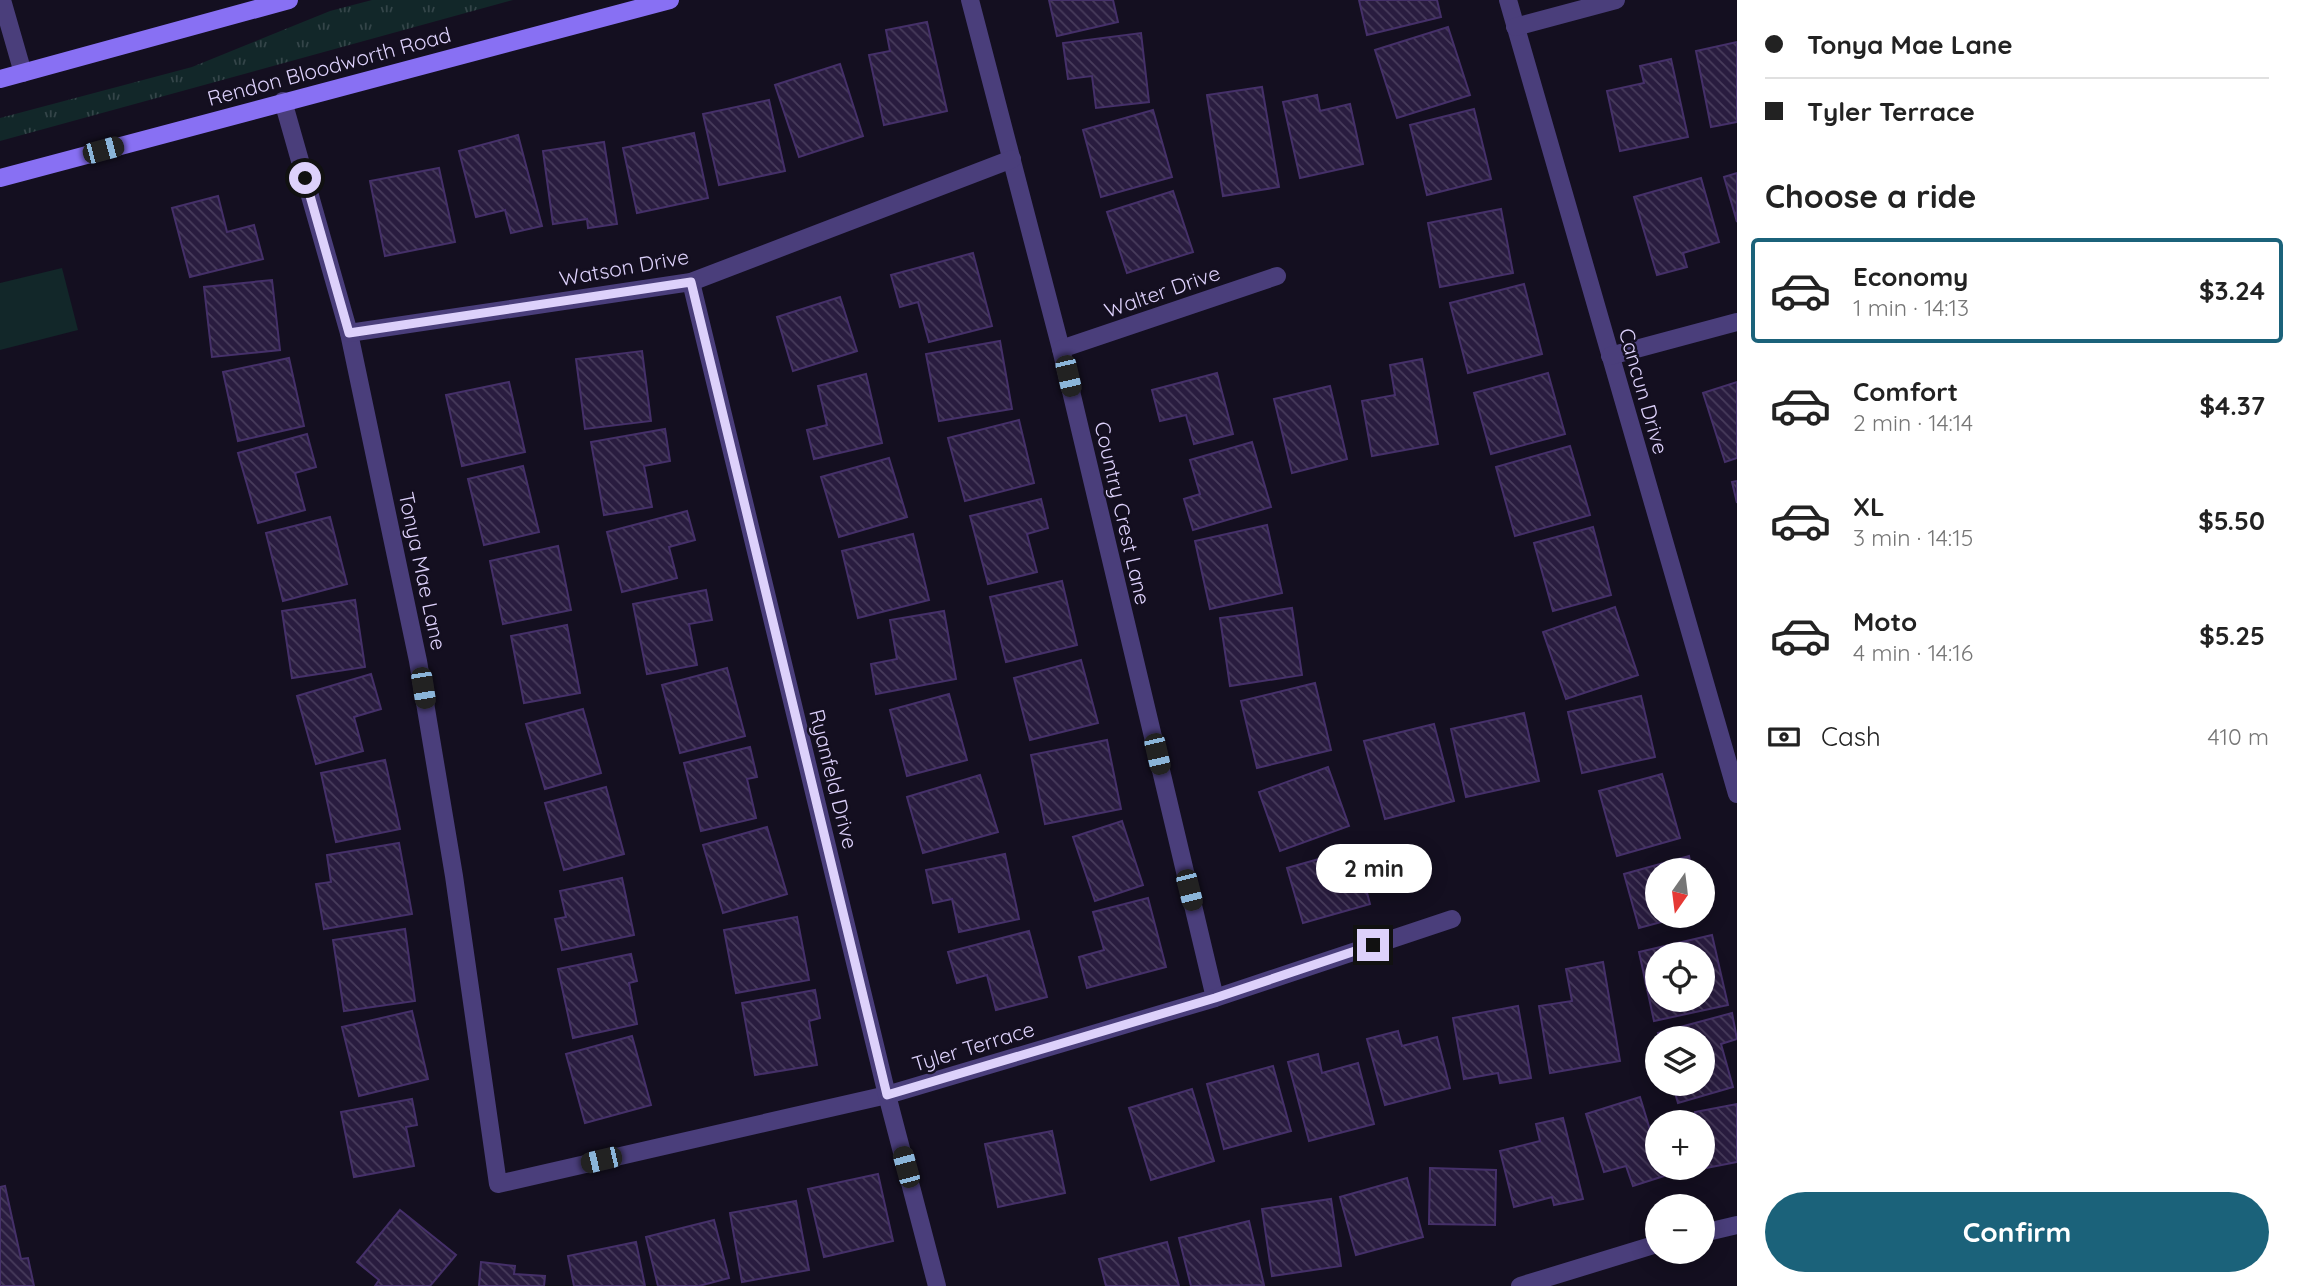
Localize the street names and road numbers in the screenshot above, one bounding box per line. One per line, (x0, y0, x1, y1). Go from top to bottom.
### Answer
street label: Rendon Bloodworth Road (204, 21, 454, 111)
street label: Watson Drive (557, 243, 691, 291)
street label: Walter Drive (1101, 259, 1223, 323)
street label: Cancun Drive (1614, 325, 1674, 457)
street label: Country Crest Lane (1089, 419, 1157, 607)
street label: Tonya Mae Lane (394, 490, 452, 652)
street label: Ryanfeld Drive (804, 706, 864, 852)
street label: Tyler Terrace (909, 1015, 1037, 1077)

